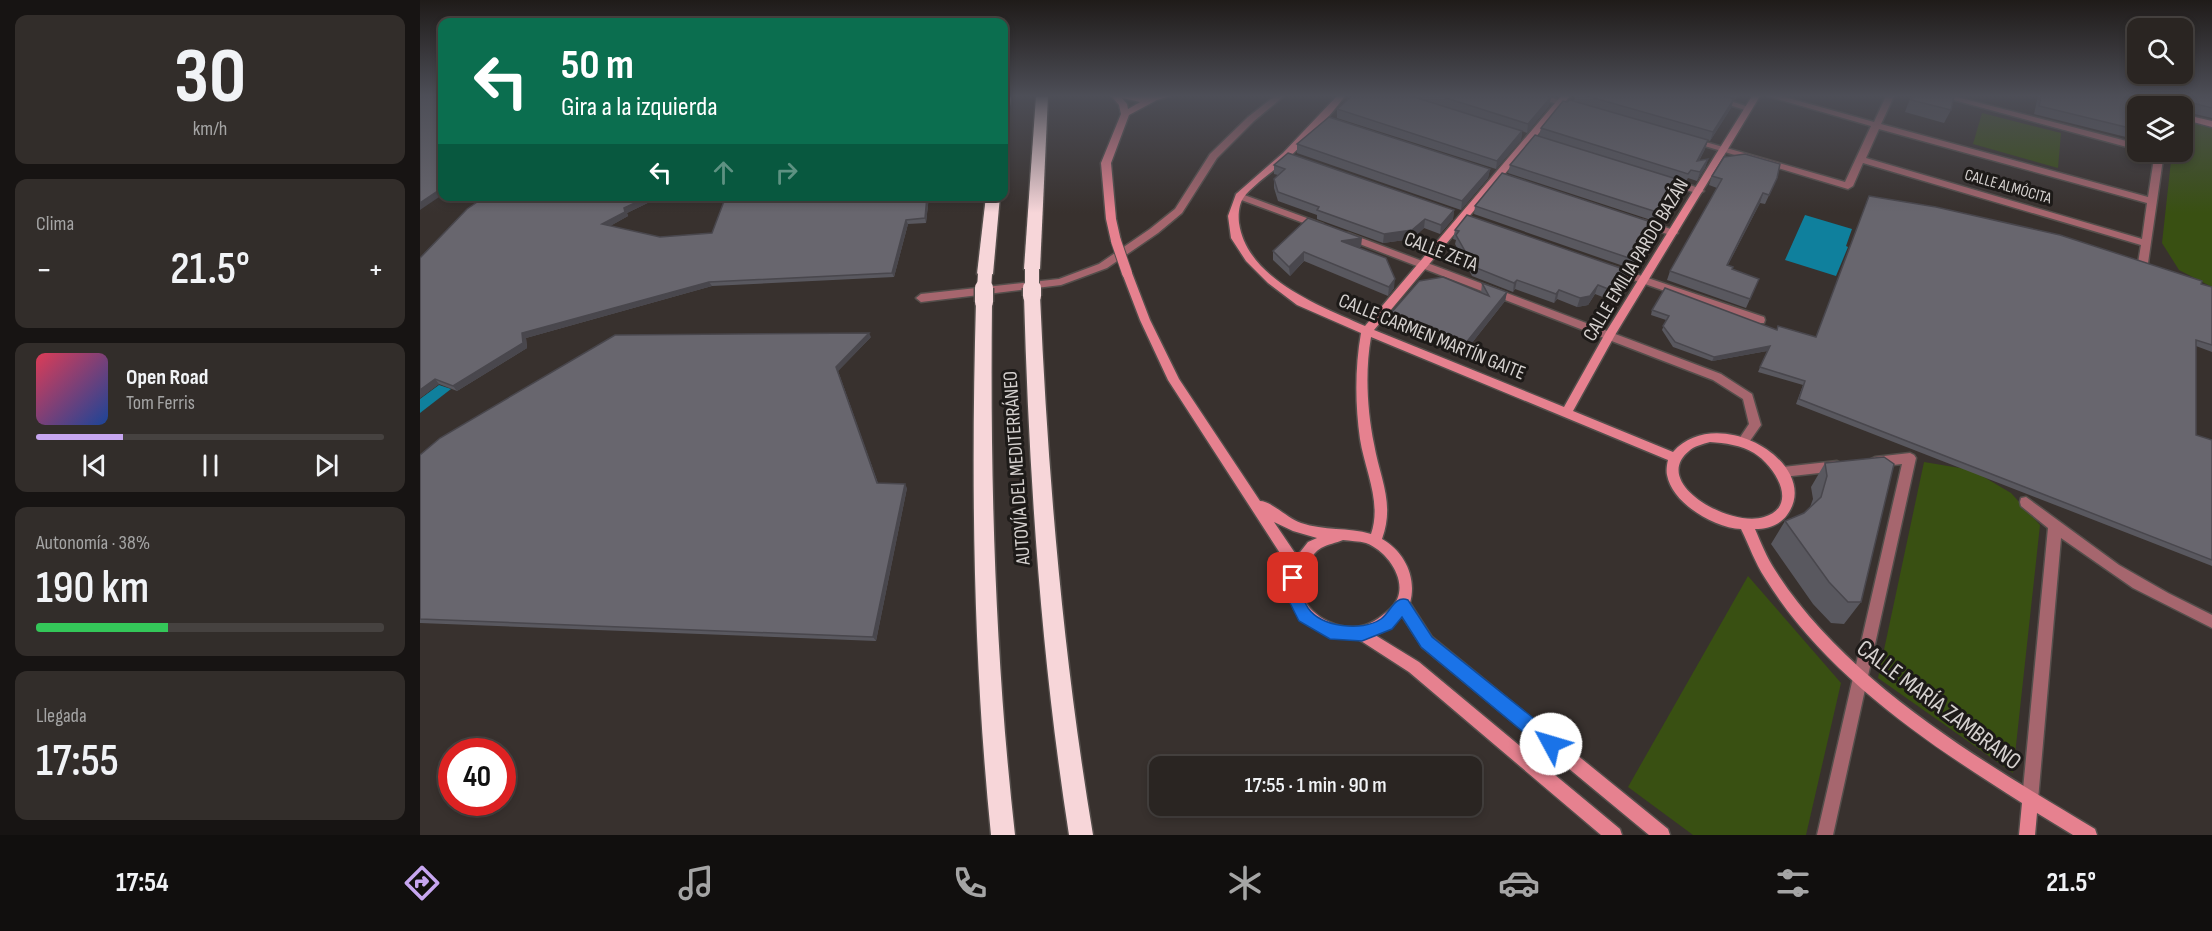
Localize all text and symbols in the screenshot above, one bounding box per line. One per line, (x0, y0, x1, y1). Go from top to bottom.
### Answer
map controls (2127, 18, 2193, 162)
button: search (2127, 18, 2193, 84)
text: 30 (174, 31, 246, 124)
text: 50 m (561, 40, 634, 91)
icon: left (462, 42, 540, 120)
text: Gira a la izquierda (561, 91, 718, 123)
button: layers (2127, 96, 2193, 162)
text: km/h (193, 117, 227, 141)
icon: left (644, 156, 677, 189)
icon: ahead (707, 156, 740, 189)
icon: right (770, 156, 803, 189)
street label: CALLE ALMÓCITA (1962, 166, 2054, 208)
street label: CALLE EMILIA PARDO BAZÁN (1578, 174, 1694, 346)
text: Clima (36, 212, 74, 236)
street label: CALLE ZETA (1401, 227, 1482, 277)
text: 21.5° (170, 242, 250, 297)
text: − (36, 250, 52, 290)
text: + (368, 250, 384, 290)
street label: CALLE CARMEN MARTÍN GAITE (1335, 289, 1529, 385)
text: Open Road (126, 364, 208, 391)
street label: AUTOVÍA DEL MEDITERRÁNEO (998, 370, 1036, 567)
text: Tom Ferris (126, 391, 195, 415)
icon: previous (78, 449, 111, 482)
icon: pause (194, 449, 227, 482)
icon: next (310, 449, 343, 482)
text: Autonomía · 38% (36, 531, 150, 555)
pin (1267, 552, 1318, 603)
text: 190 km (36, 561, 149, 616)
icon: arrive (1276, 561, 1309, 594)
street label: CALLE MARÍA ZAMBRANO (1851, 634, 2027, 776)
text: Llegada (36, 704, 87, 728)
position arrow (1519, 712, 1583, 776)
text: 17:55 (36, 734, 119, 789)
speed limit sign: 40 (438, 738, 516, 816)
text: 17:55 · 1 min · 90 m (1244, 772, 1387, 799)
icon: directions (401, 862, 443, 904)
icon: music (675, 862, 717, 904)
icon: phone (949, 862, 991, 904)
icon: climate (1224, 862, 1266, 904)
icon: car (1498, 862, 1540, 904)
icon: filters (1772, 862, 1814, 904)
text: 17:54 (116, 867, 169, 899)
text: 21.5° (2046, 867, 2096, 899)

